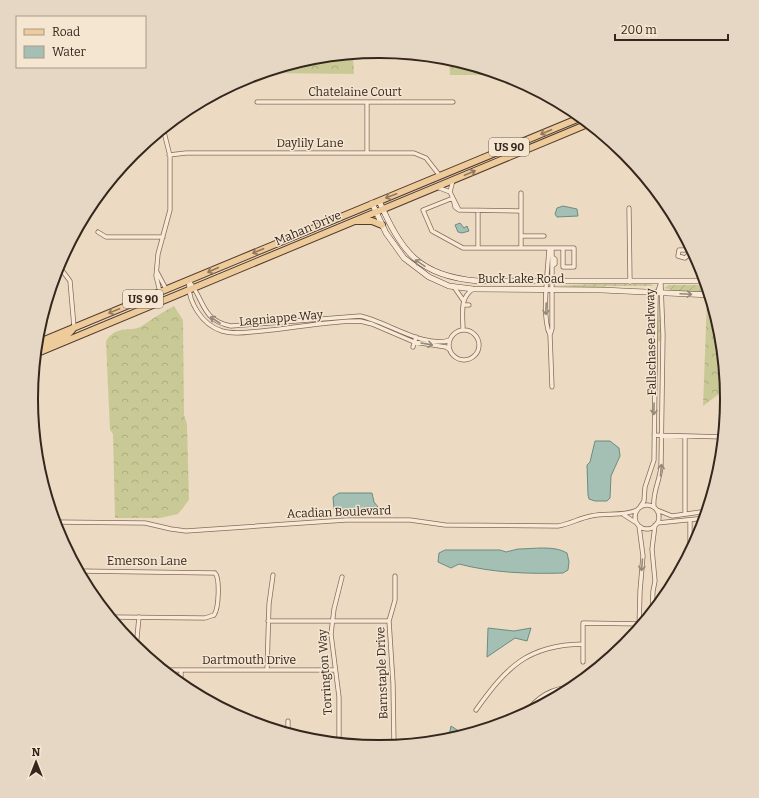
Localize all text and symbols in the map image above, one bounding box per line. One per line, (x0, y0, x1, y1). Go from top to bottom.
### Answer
legend (16, 16, 146, 68)
scale bar (615, 16, 728, 42)
text: 200 m (621, 23, 657, 37)
text: Road (52, 25, 80, 39)
text: Water (52, 45, 87, 59)
street label: Chatelaine Court (308, 85, 402, 99)
one-way arrow (541, 128, 553, 136)
street label: Daylily Lane (276, 136, 344, 150)
road number: US 90 (489, 138, 529, 156)
one-way arrow (464, 168, 476, 176)
one-way arrow (386, 192, 398, 200)
street label: Mahan Drive (273, 208, 343, 248)
one-way arrow (252, 247, 264, 255)
one-way arrow (415, 259, 426, 267)
one-way arrow (208, 267, 220, 274)
street label: Buck Lake Road (478, 272, 564, 286)
street label: Fallschase Parkway (643, 288, 659, 396)
road number: US 90 (123, 290, 163, 308)
one-way arrow (679, 290, 692, 298)
one-way arrow (542, 302, 550, 315)
street label: Lagniappe Way (238, 307, 324, 329)
one-way arrow (108, 308, 120, 315)
one-way arrow (210, 316, 221, 324)
one-way arrow (420, 340, 433, 348)
one-way arrow (650, 402, 658, 415)
one-way arrow (657, 464, 664, 477)
street label: Acadian Boulevard (287, 503, 391, 521)
street label: Emerson Lane (107, 554, 187, 568)
one-way arrow (639, 558, 646, 571)
street label: Barnstaple Drive (373, 627, 391, 719)
street label: Torrington Way (315, 628, 335, 716)
street label: Dartmouth Drive (202, 653, 296, 667)
north arrow (16, 742, 56, 782)
text: N (32, 746, 41, 759)

